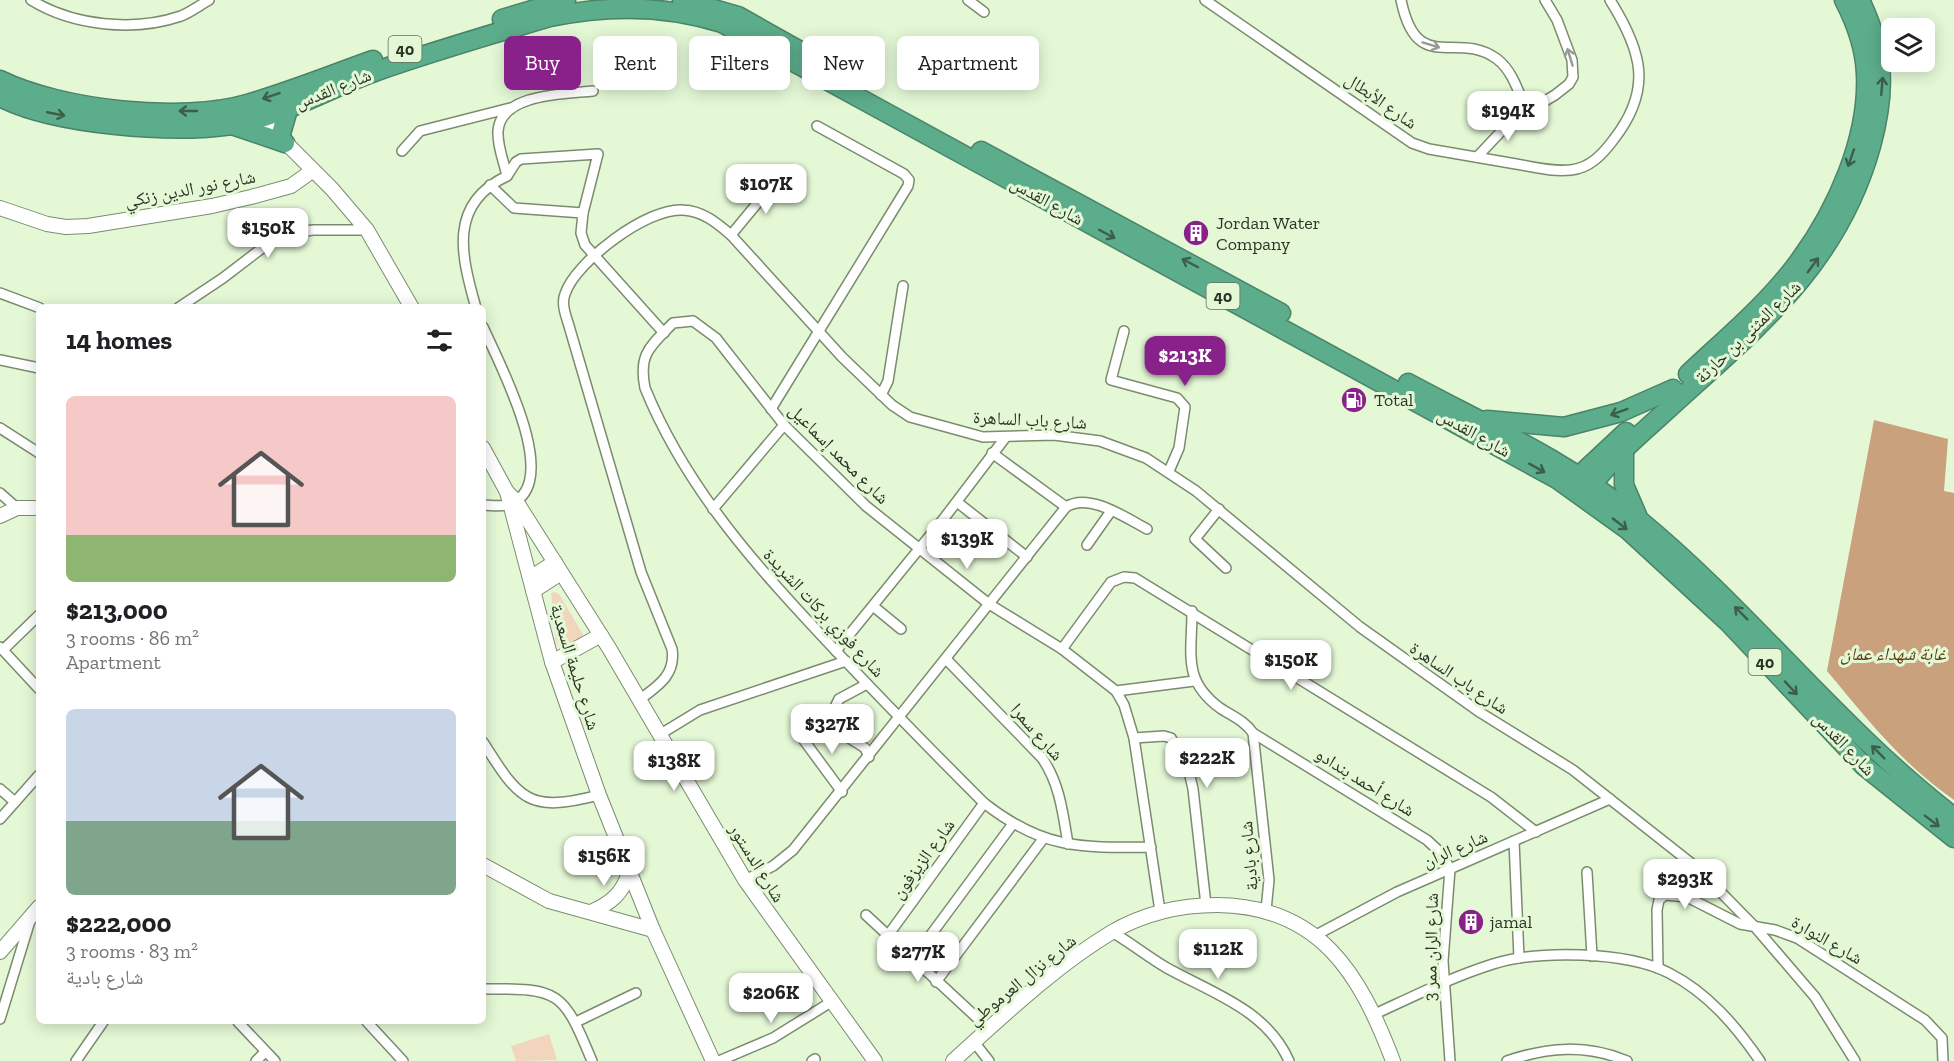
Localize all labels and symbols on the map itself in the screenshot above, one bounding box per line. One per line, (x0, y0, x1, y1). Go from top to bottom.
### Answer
road number: 40 (388, 36, 422, 62)
one-way arrow (1421, 40, 1440, 51)
one-way arrow (1564, 48, 1575, 67)
street label: شارع القدس (292, 64, 374, 114)
street label: شارع الأبطال (1341, 68, 1421, 134)
one-way arrow (1876, 76, 1887, 96)
one-way arrow (262, 91, 281, 102)
pin: $194K (1466, 91, 1550, 142)
one-way arrow (178, 105, 198, 117)
one-way arrow (45, 109, 65, 120)
one-way arrow (1845, 148, 1856, 167)
pin: $107K (724, 164, 808, 215)
street label: شارع نور الدين زنكي (123, 166, 258, 216)
street label: شارع القدس (1007, 172, 1087, 230)
pin: $150K (226, 208, 310, 259)
place label: Jordan Water Company (1216, 212, 1320, 255)
building icon: Jordan Water Company (1181, 218, 1211, 248)
one-way arrow (1098, 228, 1115, 240)
one-way arrow (1182, 257, 1199, 269)
one-way arrow (1807, 258, 1819, 274)
street label: شارع المثنى بن حارثة (1690, 276, 1806, 388)
road number: 40 (1206, 283, 1240, 309)
pin: $213K (1143, 336, 1227, 387)
fuel station icon: Total (1339, 385, 1369, 415)
place label: Total (1374, 389, 1414, 411)
street label: شارع محمد إسماعيل (784, 399, 894, 509)
street label: شارع القدس (1434, 404, 1514, 462)
street label: شارع باب الساهرة (972, 406, 1088, 434)
one-way arrow (1611, 408, 1629, 419)
one-way arrow (1527, 463, 1545, 474)
one-way arrow (1612, 517, 1628, 530)
pin: $139K (925, 519, 1009, 570)
street label: شارع فوزي بركات الشريدة (756, 544, 889, 684)
street label: شارع حليمة السعدية (545, 601, 605, 733)
one-way arrow (1734, 606, 1749, 621)
street label: شارع باب الساهرة (1406, 637, 1512, 719)
pin: $150K (1249, 640, 1333, 691)
park label: غابة شهداء عمان (1840, 643, 1947, 665)
road number: 40 (1748, 649, 1782, 675)
one-way arrow (1783, 681, 1798, 696)
street label: شارع سمرا (1006, 699, 1068, 765)
pin: $327K (790, 704, 874, 755)
street label: شارع القدس (1808, 708, 1880, 780)
pin: $222K (1165, 738, 1249, 789)
pin: $138K (632, 741, 716, 792)
street label: شارع أحمد بندادو (1311, 743, 1419, 821)
one-way arrow (1870, 745, 1885, 760)
street label: شارع الزيزفون (887, 815, 959, 903)
one-way arrow (1924, 815, 1940, 828)
street label: شارع الدستور (724, 819, 790, 906)
street label: شارع بادية (1235, 820, 1263, 892)
street label: شارع الران (1419, 825, 1491, 873)
pin: $156K (562, 836, 646, 887)
pin: $293K (1643, 859, 1727, 910)
street label: شارع الران ممر 3 (1419, 893, 1443, 1001)
building icon: jamal (1456, 907, 1486, 937)
place label: jamal (1489, 911, 1532, 933)
street label: شارع النوارة (1787, 911, 1867, 969)
pin: $112K (1176, 929, 1260, 980)
street label: شارع نزال العرموطي (963, 930, 1083, 1033)
pin: $277K (876, 932, 960, 983)
pin: $206K (729, 973, 813, 1024)

